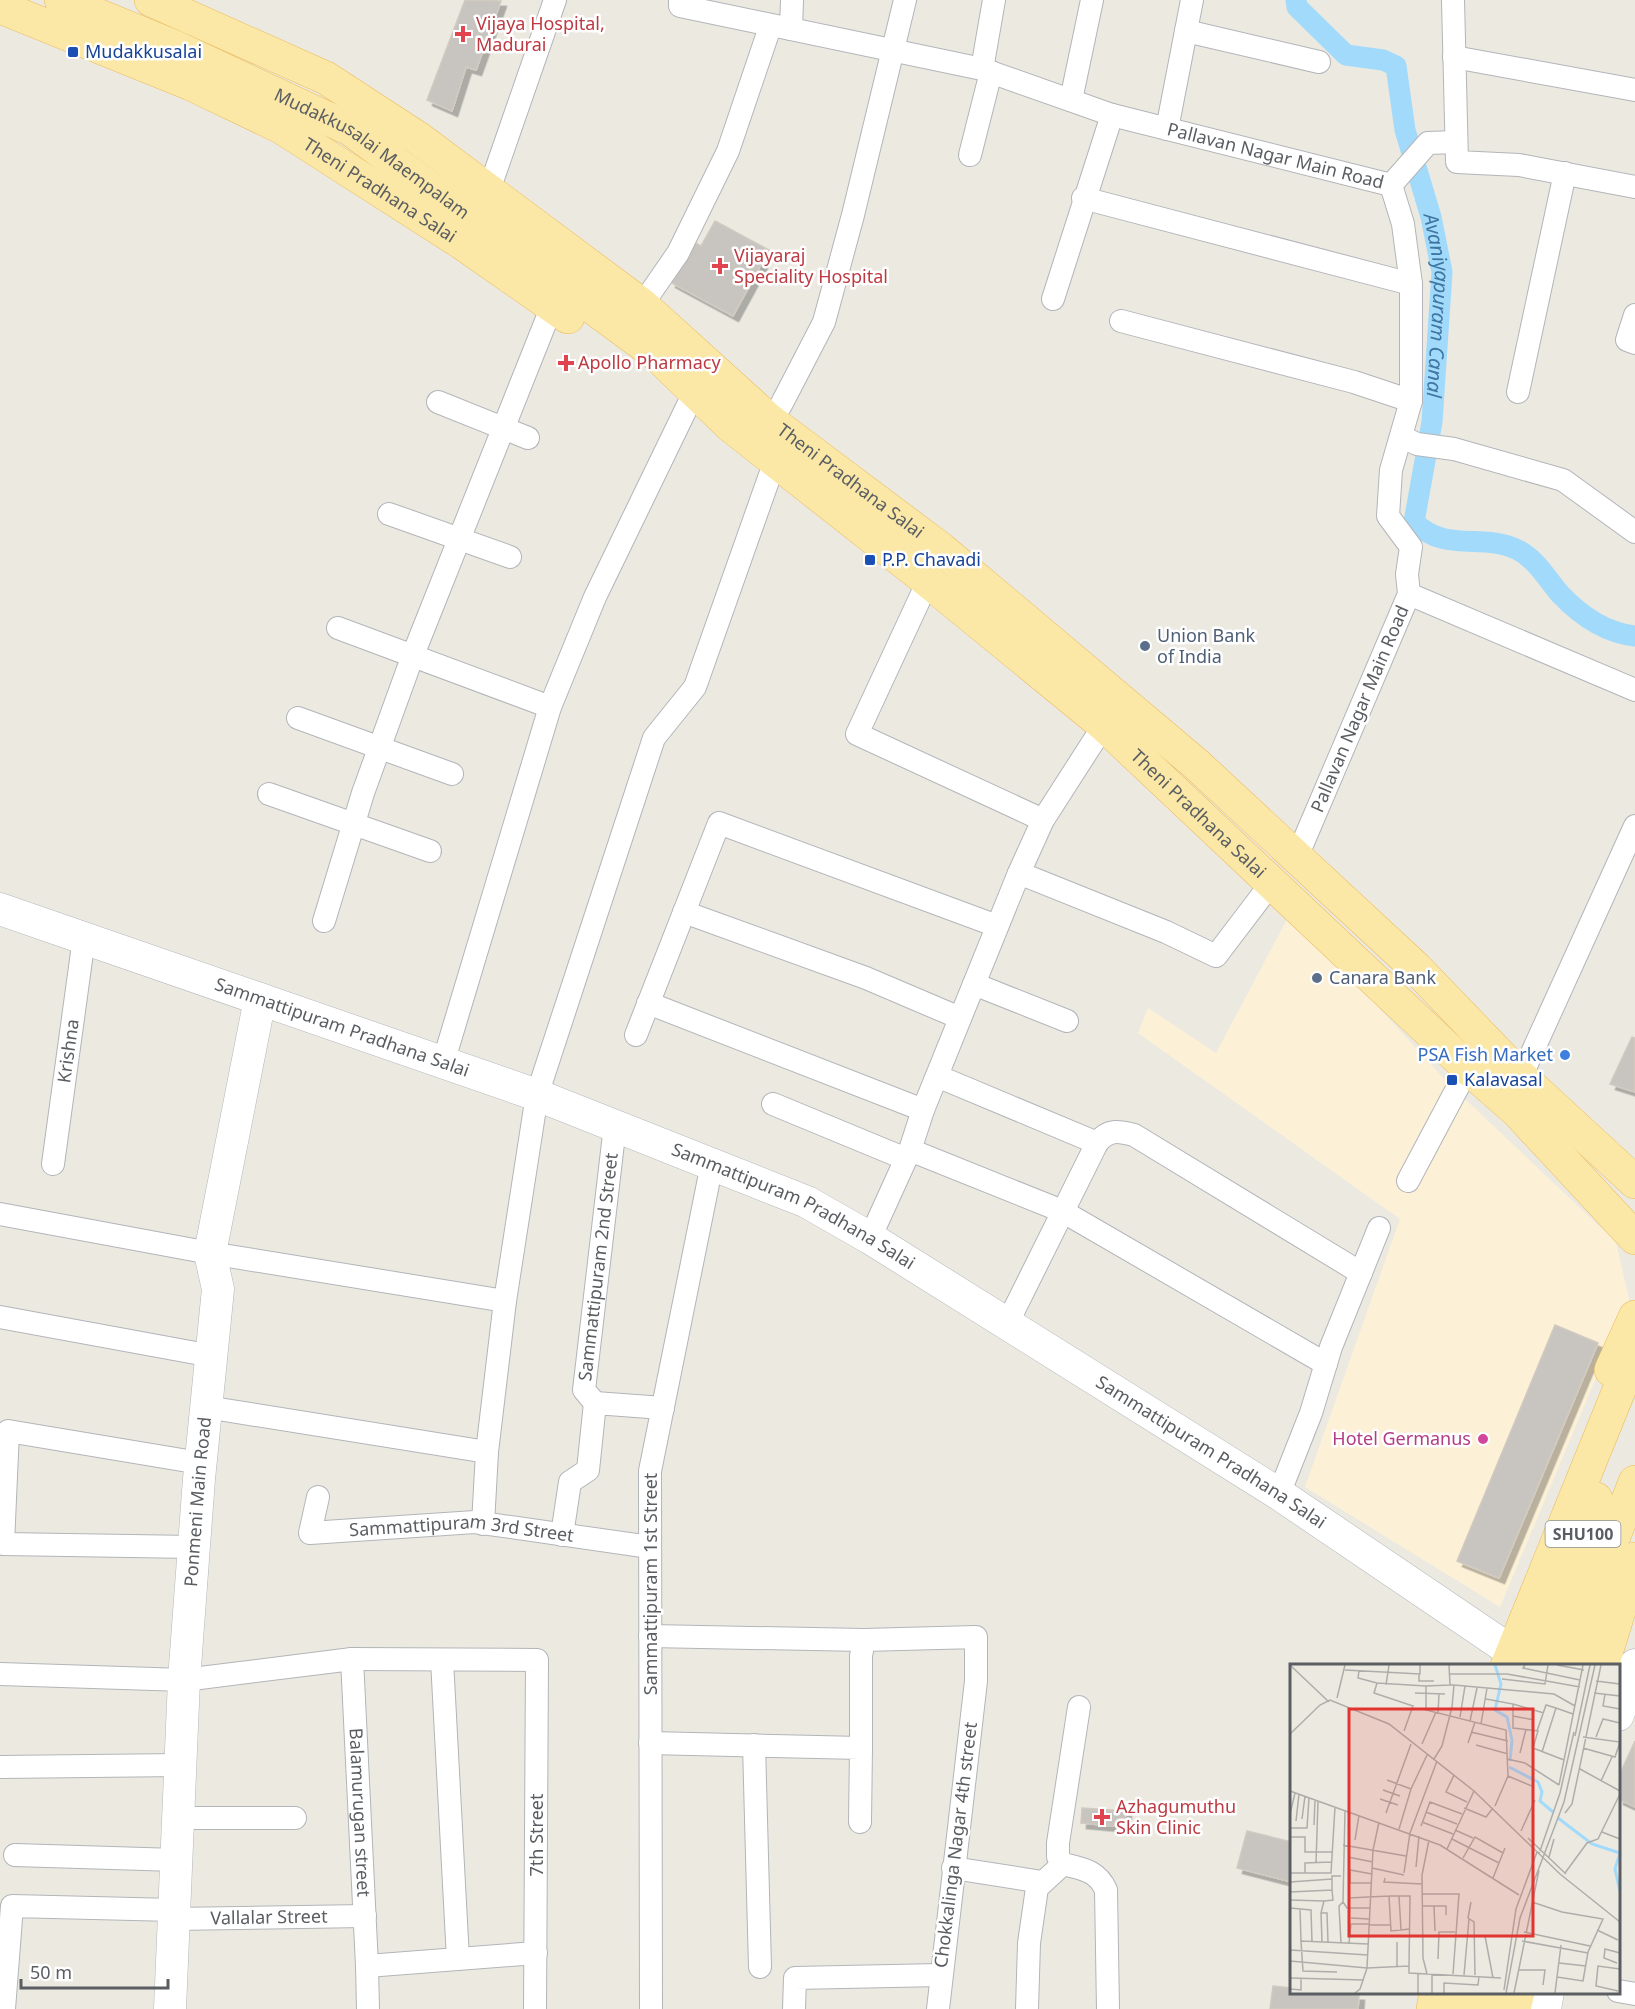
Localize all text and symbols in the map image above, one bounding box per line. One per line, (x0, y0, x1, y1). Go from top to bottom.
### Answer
place label: Vijaya Hospital, Madurai (476, 11, 605, 56)
marker: Vijaya Hospital, Madurai (454, 25, 472, 43)
place label: Mudakkusalai (85, 39, 202, 63)
marker: Mudakkusalai (66, 45, 80, 59)
street label: Mudakkusalai Maempalam (271, 82, 475, 224)
street label: Pallavan Nagar Main Road (1165, 116, 1387, 194)
street label: Theni Pradhana Salai (299, 131, 462, 247)
water label: Avaniyapuram Canal (1417, 209, 1456, 399)
place label: Vijayaraj Speciality Hospital (734, 243, 888, 288)
marker: Vijayaraj Speciality Hospital (711, 257, 729, 275)
place label: Apollo Pharmacy (578, 350, 721, 374)
marker: Apollo Pharmacy (559, 356, 573, 370)
street label: Theni Pradhana Salai (773, 417, 929, 543)
place label: P.P. Chavadi (882, 547, 981, 571)
marker: P.P. Chavadi (863, 553, 877, 567)
street label: Pallavan Nagar Main Road (1305, 601, 1414, 816)
place label: Union Bank of India (1157, 623, 1256, 668)
marker: Union Bank of India (1138, 639, 1152, 653)
street label: Theni Pradhana Salai (1126, 744, 1272, 883)
place label: Canara Bank (1329, 965, 1436, 989)
street label: Sammattipuram Pradhana Salai (212, 971, 473, 1082)
marker: Canara Bank (1310, 971, 1324, 985)
street label: Krishna (51, 1017, 84, 1084)
place label: PSA Fish Market (1418, 1042, 1553, 1066)
marker: PSA Fish Market (1558, 1048, 1572, 1062)
place label: Kalavasal (1464, 1067, 1543, 1091)
marker: Kalavasal (1445, 1073, 1459, 1087)
street label: Sammattipuram Pradhana Salai (668, 1137, 920, 1274)
street label: Sammattipuram 2nd Street (572, 1151, 623, 1382)
street label: Sammattipuram Pradhana Salai (1092, 1370, 1331, 1534)
street label: Ponmeni Main Road (178, 1416, 216, 1588)
place label: Hotel Germanus (1332, 1426, 1471, 1450)
marker: Hotel Germanus (1476, 1432, 1490, 1446)
street label: Sammattipuram 1st Street (638, 1472, 662, 1695)
street label: Sammattipuram 3rd Street (348, 1508, 576, 1547)
road number: SHU100 (1546, 1521, 1620, 1547)
inset map (1290, 1664, 1620, 1994)
street label: Chokkalinga Nagar 4th street (928, 1720, 982, 1969)
street label: Balamurugan street (344, 1727, 377, 1898)
street label: 7th Street (524, 1793, 548, 1876)
place label: Azhagumuthu Skin Clinic (1116, 1794, 1236, 1839)
marker: Azhagumuthu Skin Clinic (1093, 1808, 1111, 1826)
street label: Vallalar Street (210, 1904, 328, 1929)
scale bar (21, 1952, 168, 1990)
text: 50 m (30, 1960, 72, 1984)

